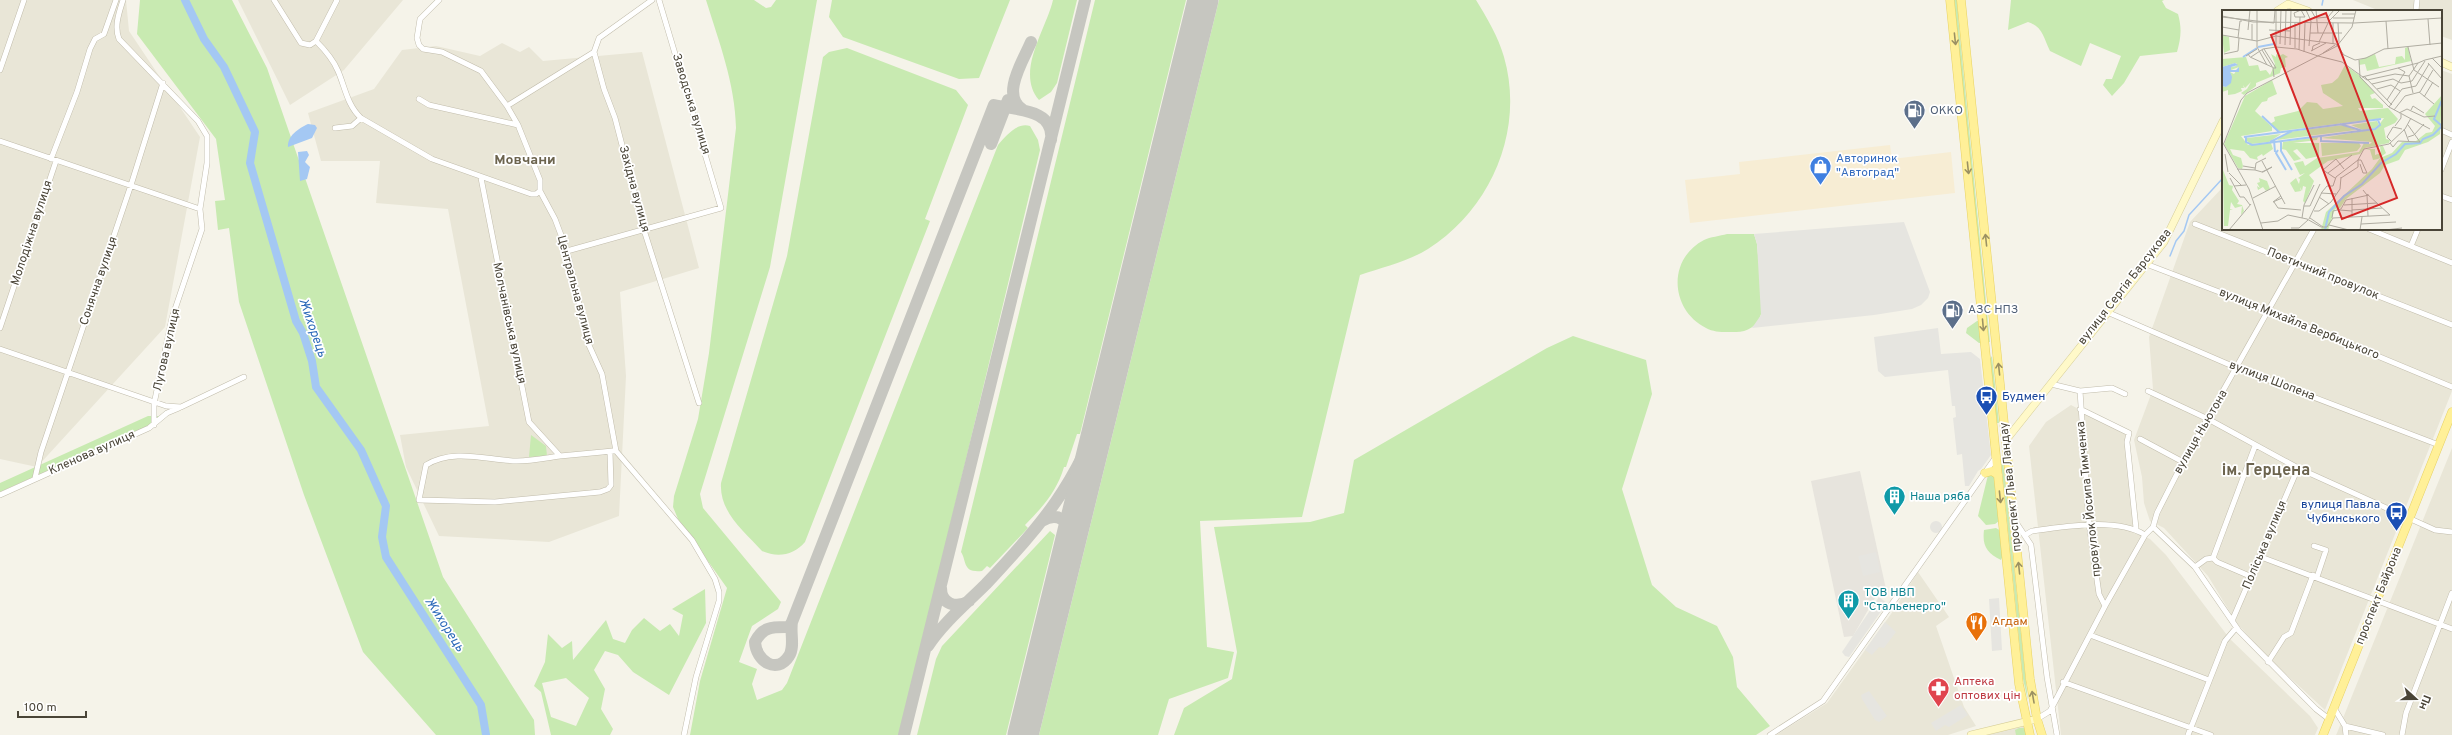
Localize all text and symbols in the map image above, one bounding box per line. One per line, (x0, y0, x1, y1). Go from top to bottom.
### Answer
inset map (2222, 10, 2442, 230)
one-way arrow (1951, 32, 1958, 45)
street label: Заводська вулиця (668, 51, 714, 157)
fuel station icon: ОККО (1902, 98, 1928, 131)
place label: ОККО (1930, 103, 1963, 119)
street label: Західна вулиця (615, 144, 653, 234)
place label: Авторинок "Автоград" (1836, 151, 1899, 181)
district label: Мовчани (494, 152, 556, 169)
shop icon: Авторинок "Автоград" (1807, 153, 1833, 186)
one-way arrow (1964, 161, 1972, 174)
street label: Молодіжна вулиця (7, 178, 57, 288)
street label: вулиця Сергія Барсукова (2075, 226, 2175, 348)
street label: Сонячна вулиця (76, 234, 122, 328)
street label: Центральна вулиця (553, 234, 597, 346)
one-way arrow (1982, 234, 1990, 247)
street label: Поетичний провулок (2264, 244, 2382, 304)
street label: Молчанівська вулиця (488, 261, 530, 385)
street label: вулиця Михайла Вербицького (2217, 284, 2382, 364)
water label: Жихорець (294, 296, 330, 360)
fuel station icon: АЗС НПЗ (1939, 297, 1965, 330)
place label: АЗС НПЗ (1968, 302, 2018, 318)
street label: Лугова вулиця (150, 307, 184, 393)
one-way arrow (1979, 318, 1987, 331)
street label: вулиця Шопена (2227, 357, 2317, 405)
one-way arrow (1995, 363, 2003, 376)
bus stop icon: Будмен (1974, 384, 2000, 417)
street label: вулиця Ньютона (2170, 387, 2232, 477)
place label: Будмен (2002, 389, 2045, 405)
street label: провулок Йосипа Тимченка (2073, 420, 2105, 578)
street label: проспект Льва Ландау (1996, 421, 2026, 553)
street label: Кленова вулиця (46, 427, 138, 479)
district label: ім. Герцена (2222, 461, 2310, 481)
building icon: Наша ряба (1882, 484, 1908, 517)
place label: Наша ряба (1910, 489, 1970, 505)
one-way arrow (1996, 490, 2004, 503)
place label: вулиця Павла Чубинського (2301, 497, 2380, 527)
street label: Поліська вулиця (2239, 498, 2291, 592)
bus stop icon: вулиця Павла Чубинського (2383, 499, 2409, 532)
street label: проспект Байрона (2352, 545, 2406, 647)
one-way arrow (2015, 562, 2023, 575)
place label: ТОВ НВП "Стальенерго" (1864, 585, 1946, 615)
building icon: ТОВ НВП "Стальенерго" (1836, 587, 1862, 620)
water label: Жихорець (421, 595, 468, 655)
restaurant icon: Агдам (1963, 609, 1989, 642)
place label: Агдам (1992, 614, 2028, 630)
place label: Аптека оптових цін (1954, 674, 2021, 704)
pharmacy icon: Аптека оптових цін (1926, 676, 1952, 709)
north arrow (2396, 679, 2436, 719)
one-way arrow (2029, 691, 2037, 704)
scale bar (18, 693, 86, 719)
text: Пн (2415, 693, 2434, 712)
text: 100 m (24, 700, 57, 716)

